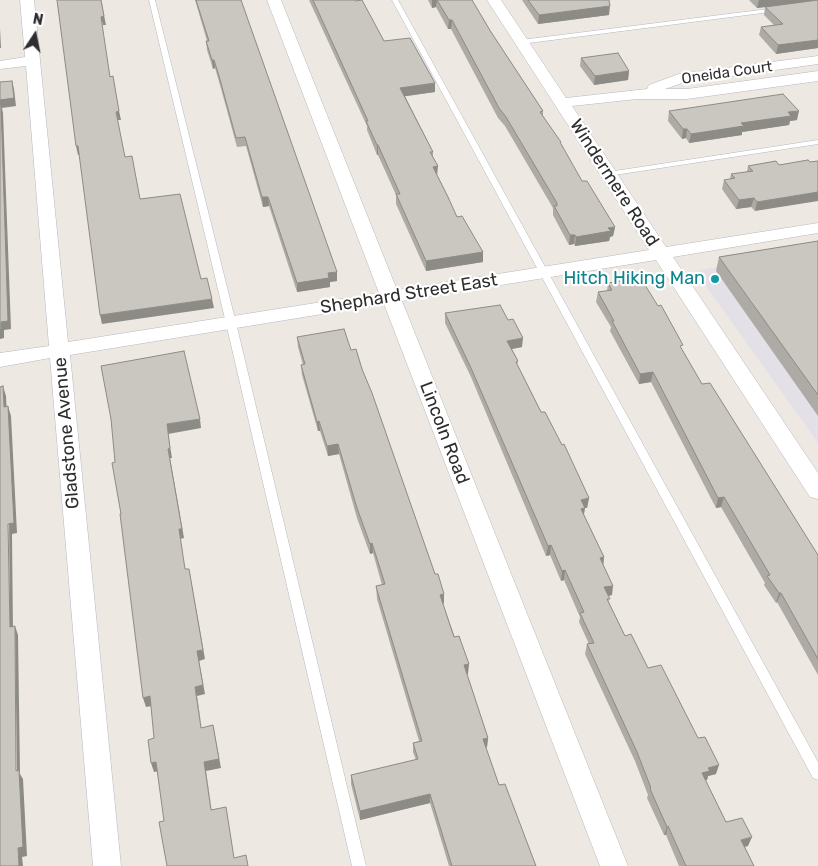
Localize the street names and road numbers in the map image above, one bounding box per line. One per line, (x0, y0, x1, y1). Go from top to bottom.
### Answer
street label: Oneida Court (681, 58, 773, 88)
street label: Windermere Road (565, 115, 663, 251)
street label: Shephard Street East (319, 269, 499, 319)
street label: Gladstone Avenue (50, 356, 84, 510)
street label: Lincoln Road (415, 379, 473, 487)

